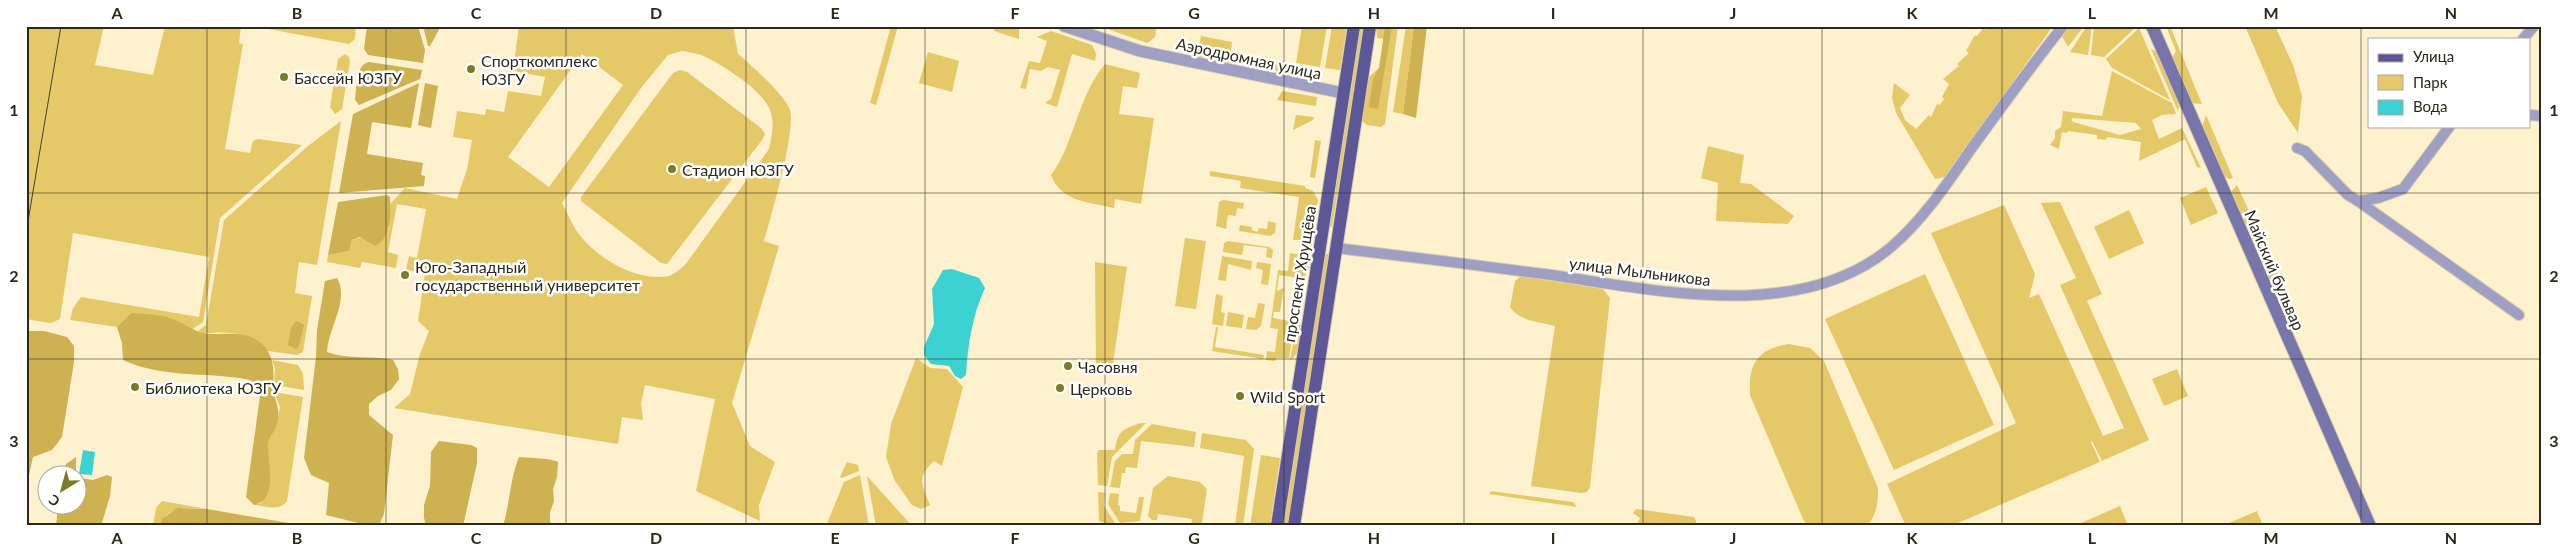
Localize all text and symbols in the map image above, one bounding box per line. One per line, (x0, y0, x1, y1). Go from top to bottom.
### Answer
text: A (110, 3, 123, 22)
text: B (292, 3, 302, 22)
text: C (471, 3, 482, 22)
text: D (650, 3, 662, 22)
text: E (830, 3, 840, 22)
text: F (1010, 3, 1020, 22)
text: G (1188, 3, 1200, 22)
text: H (1368, 3, 1380, 22)
text: I (1551, 3, 1555, 22)
text: J (1730, 3, 1736, 22)
text: K (1907, 3, 1919, 22)
text: L (2088, 3, 2097, 22)
text: M (2263, 3, 2279, 22)
text: N (2445, 3, 2457, 22)
street label: Аэродромная улица (1175, 33, 1323, 83)
legend (2368, 38, 2530, 128)
text: Улица (2413, 47, 2454, 65)
place label: Спорткомплекс ЮЗГУ (481, 51, 598, 88)
marker: Спорткомплекс ЮЗГУ (465, 63, 477, 75)
place label: Бассейн ЮЗГУ (294, 68, 403, 87)
marker: Бассейн ЮЗГУ (278, 71, 290, 83)
text: Парк (2413, 73, 2448, 91)
text: Вода (2413, 97, 2448, 115)
text: 1 (9, 100, 19, 119)
text: 1 (2549, 100, 2559, 119)
place label: Стадион ЮЗГУ (682, 160, 795, 179)
marker: Стадион ЮЗГУ (666, 163, 678, 175)
street label: проспект Хрущёва (1279, 204, 1319, 344)
street label: Майский бульвар (2241, 207, 2309, 333)
street label: улица Мыльникова (1568, 253, 1712, 289)
place label: Юго-Западный государственный университет (415, 257, 640, 294)
text: 2 (9, 266, 19, 285)
text: 2 (2549, 266, 2559, 285)
marker: Юго-Западный государственный университет (399, 269, 411, 281)
place label: Часовня (1078, 357, 1138, 376)
marker: Часовня (1062, 360, 1074, 372)
place label: Библиотека ЮЗГУ (145, 378, 282, 397)
place label: Церковь (1070, 379, 1132, 398)
marker: Библиотека ЮЗГУ (129, 381, 141, 393)
marker: Церковь (1054, 382, 1066, 394)
place label: Wild Sport (1250, 387, 1326, 406)
marker: Wild Sport (1234, 390, 1246, 402)
text: 3 (9, 431, 19, 450)
text: 3 (2549, 431, 2559, 450)
north arrow (38, 464, 88, 514)
text: С (44, 491, 63, 510)
text: A (110, 528, 123, 547)
text: B (292, 528, 302, 547)
text: C (471, 528, 482, 547)
text: D (650, 528, 662, 547)
text: E (830, 528, 840, 547)
text: F (1010, 528, 1020, 547)
text: G (1188, 528, 1200, 547)
text: H (1368, 528, 1380, 547)
text: I (1551, 528, 1555, 547)
text: J (1730, 528, 1736, 547)
text: K (1907, 528, 1919, 547)
text: L (2088, 528, 2097, 547)
text: M (2263, 528, 2279, 547)
text: N (2445, 528, 2457, 547)

